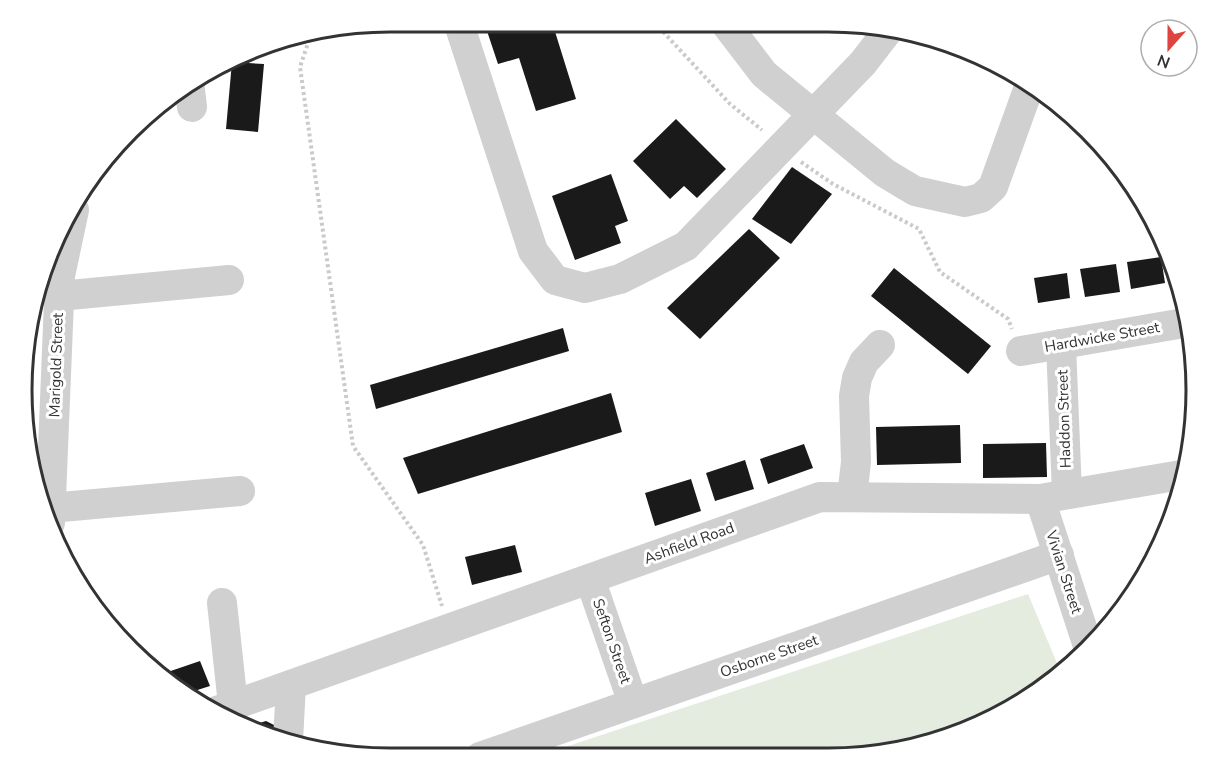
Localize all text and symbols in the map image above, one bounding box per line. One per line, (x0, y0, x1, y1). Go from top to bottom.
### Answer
north arrow (1139, 18, 1199, 78)
text: N (1154, 49, 1174, 73)
street label: Marigold Street (44, 312, 68, 418)
street label: Hardwicke Street (1043, 317, 1162, 357)
street label: Haddon Street (1052, 369, 1076, 469)
street label: Ashfield Road (641, 517, 737, 569)
street label: Vivian Street (1041, 527, 1087, 617)
street label: Sefton Street (588, 596, 636, 687)
street label: Osborne Street (717, 630, 821, 682)

